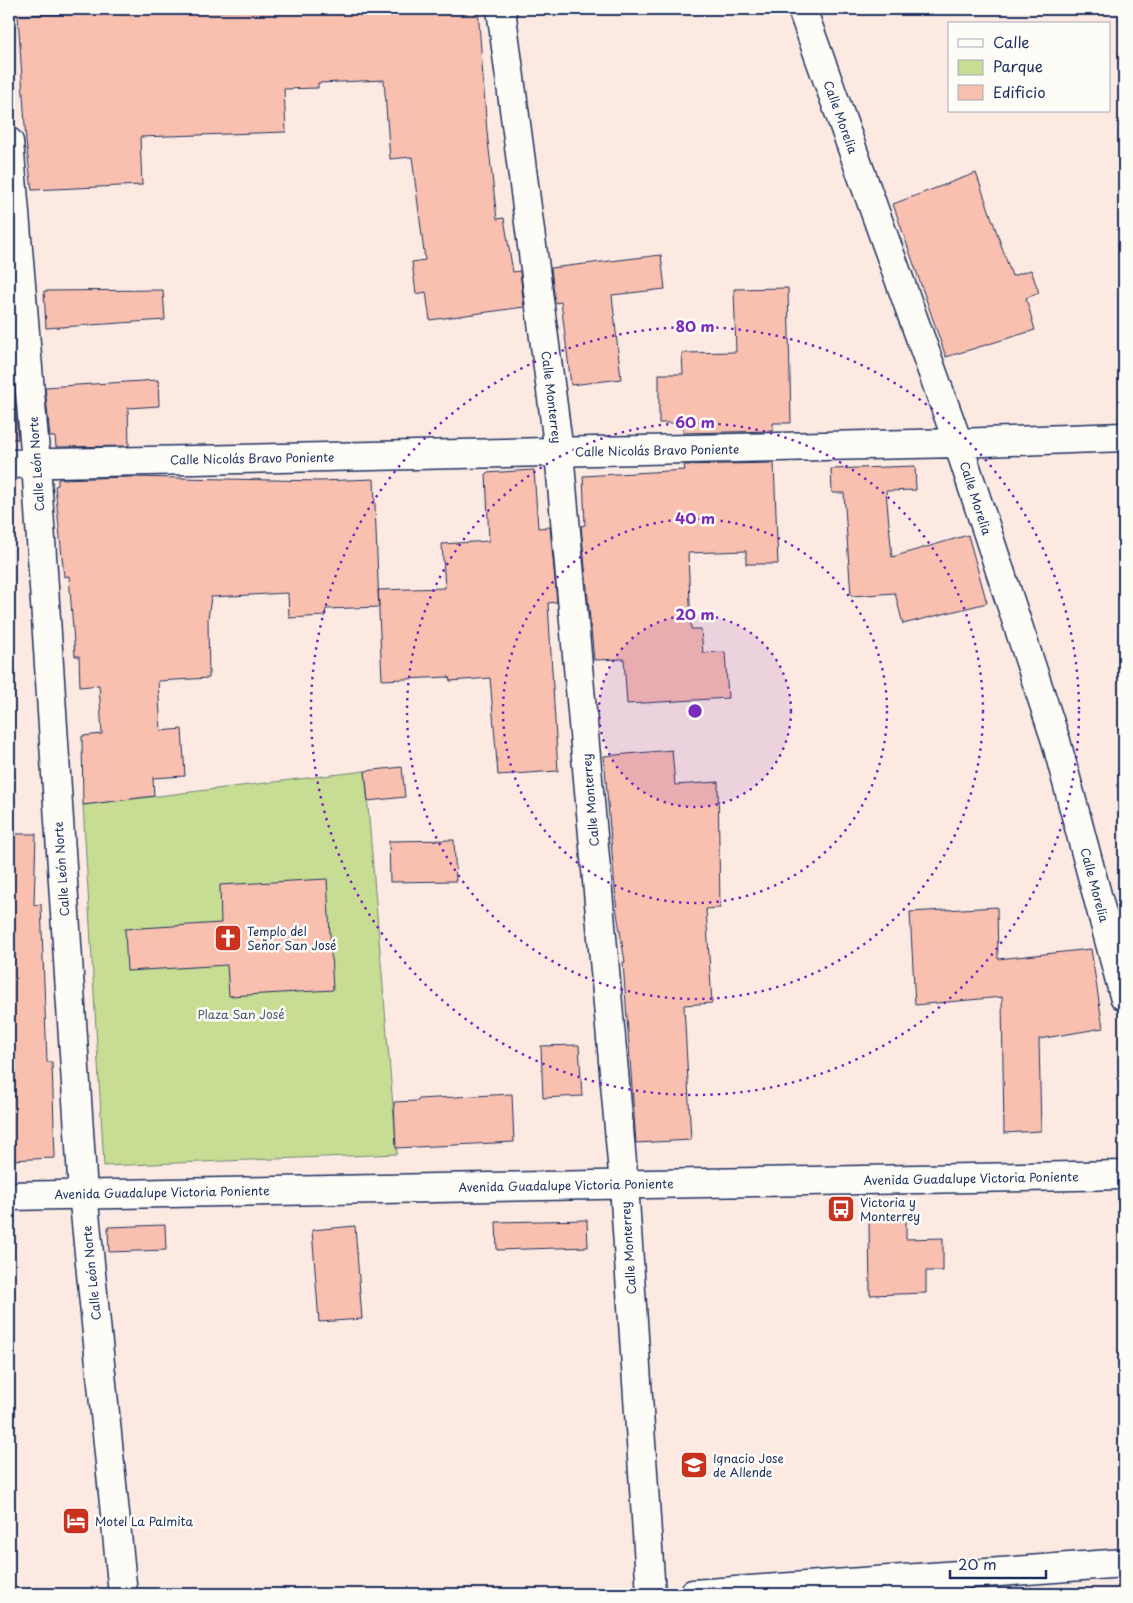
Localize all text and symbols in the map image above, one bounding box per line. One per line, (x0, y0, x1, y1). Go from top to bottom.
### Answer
legend (948, 22, 1110, 112)
text: Calle (993, 30, 1030, 53)
text: Parque (993, 54, 1043, 77)
street label: Calle Morelia (819, 78, 863, 157)
text: Edificio (993, 80, 1046, 103)
text: 80 m (675, 314, 715, 337)
street label: Calle Monterrey (537, 350, 567, 444)
text: 60 m (675, 410, 715, 433)
street label: Calle León Norte (24, 416, 48, 512)
street label: Calle Nicolás Bravo Poniente (575, 440, 739, 460)
street label: Calle Nicolás Bravo Poniente (170, 448, 334, 468)
street label: Calle Morelia (956, 459, 997, 538)
text: 40 m (675, 506, 715, 529)
text: 20 m (676, 602, 714, 625)
centre of rings (686, 702, 704, 720)
street label: Calle Monterrey (577, 753, 603, 847)
street label: Calle León Norte (49, 821, 73, 917)
street label: Calle Morelia (1076, 846, 1114, 925)
place label: Templo del Señor San José (247, 922, 337, 954)
church icon: Templo del Señor San José (213, 923, 243, 953)
park label: Plaza San José (197, 1005, 285, 1023)
street label: Avenida Guadalupe Victoria Poniente (863, 1167, 1079, 1189)
street label: Avenida Guadalupe Victoria Poniente (458, 1174, 674, 1196)
street label: Avenida Guadalupe Victoria Poniente (54, 1181, 270, 1203)
place label: Victoria y Monterrey (860, 1193, 920, 1225)
bus stop icon: Victoria y Monterrey (826, 1194, 856, 1224)
street label: Calle Monterrey (616, 1201, 640, 1295)
street label: Calle León Norte (77, 1225, 105, 1321)
place label: Ignacio Jose de Allende (713, 1449, 784, 1481)
school or university icon: Ignacio Jose de Allende (679, 1450, 709, 1480)
hotel icon: Motel La Palmita (61, 1506, 91, 1536)
place label: Motel La Palmita (95, 1512, 193, 1530)
scale bar (950, 1548, 1047, 1580)
text: 20 m (958, 1552, 997, 1575)

